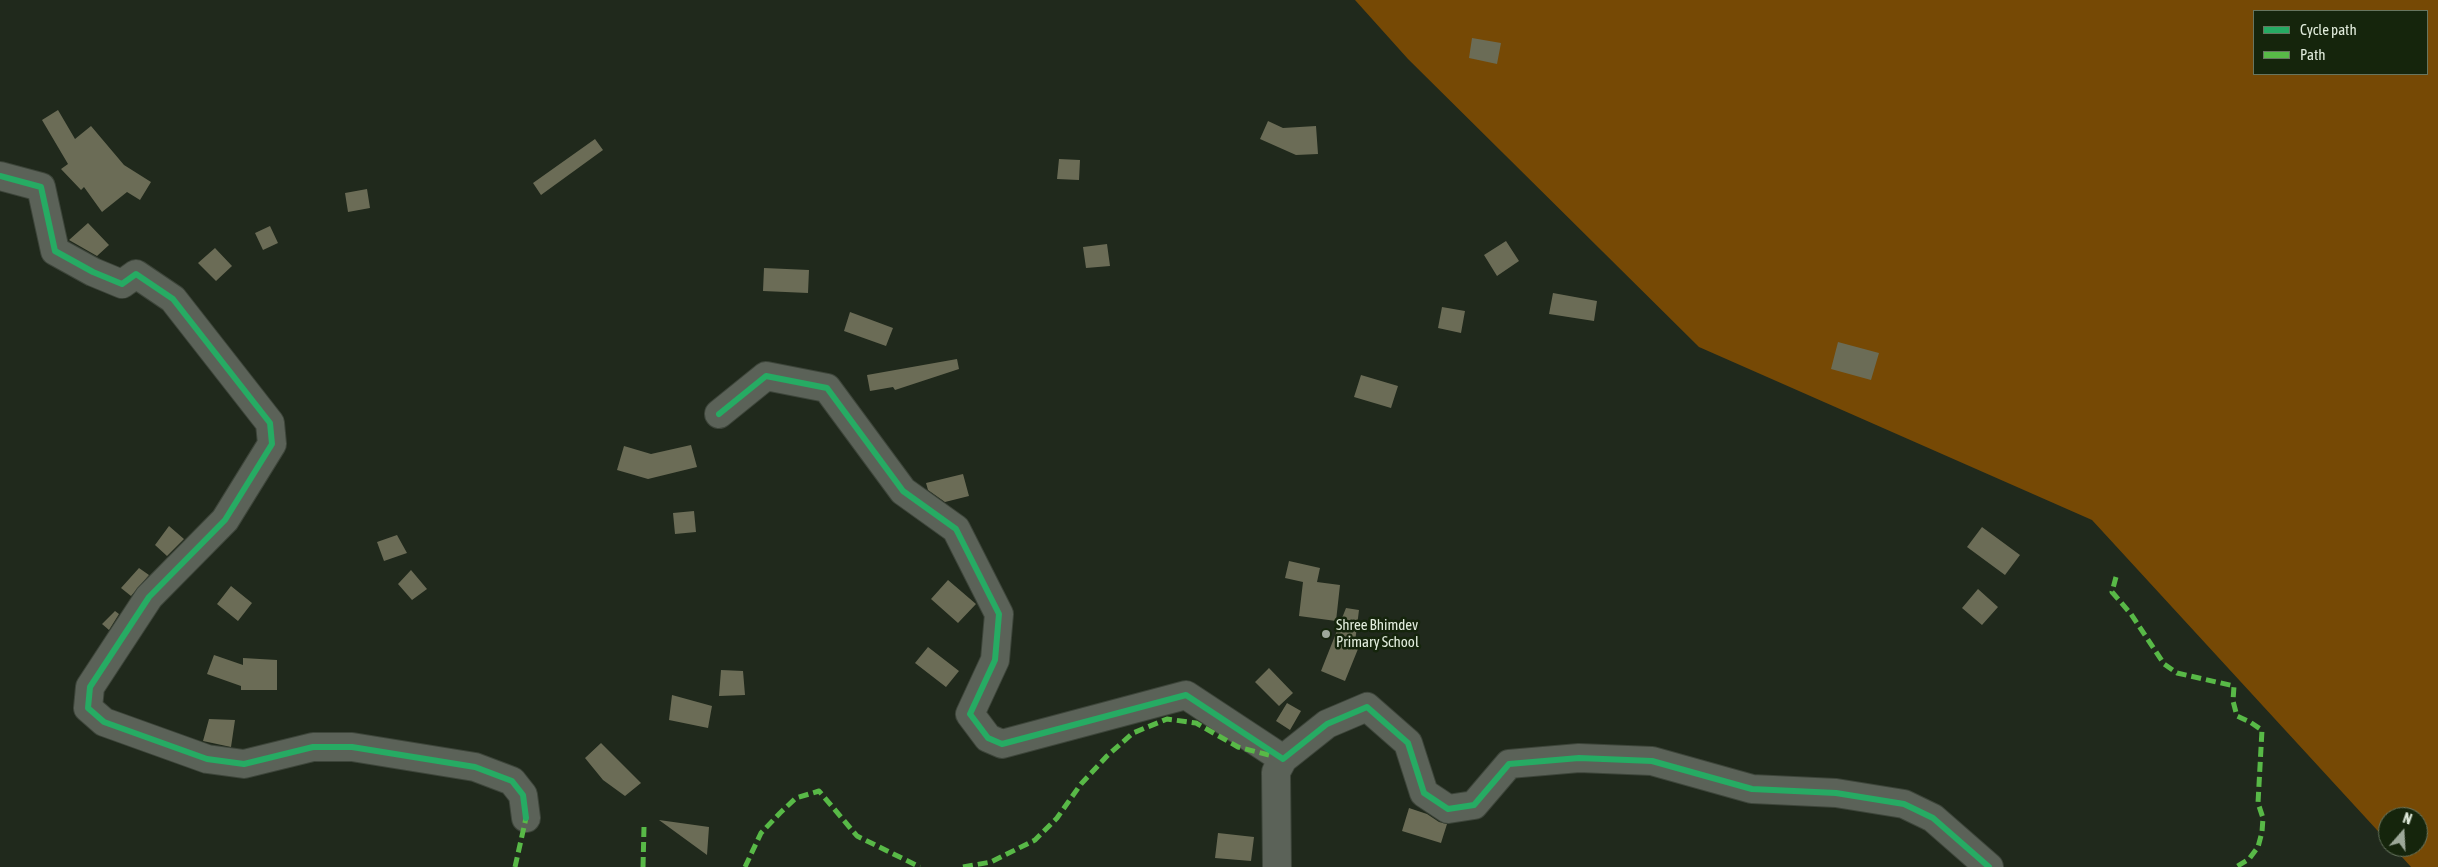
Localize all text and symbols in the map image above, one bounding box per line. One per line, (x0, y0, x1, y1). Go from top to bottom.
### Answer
legend (2253, 10, 2428, 75)
text: Cycle path (2300, 21, 2357, 38)
text: Path (2300, 46, 2326, 63)
place label: Shree Bhimdev Primary School (1336, 616, 1419, 651)
marker: Shree Bhimdev Primary School (1320, 628, 1332, 640)
north arrow (2378, 807, 2428, 857)
text: N (2401, 810, 2414, 828)

